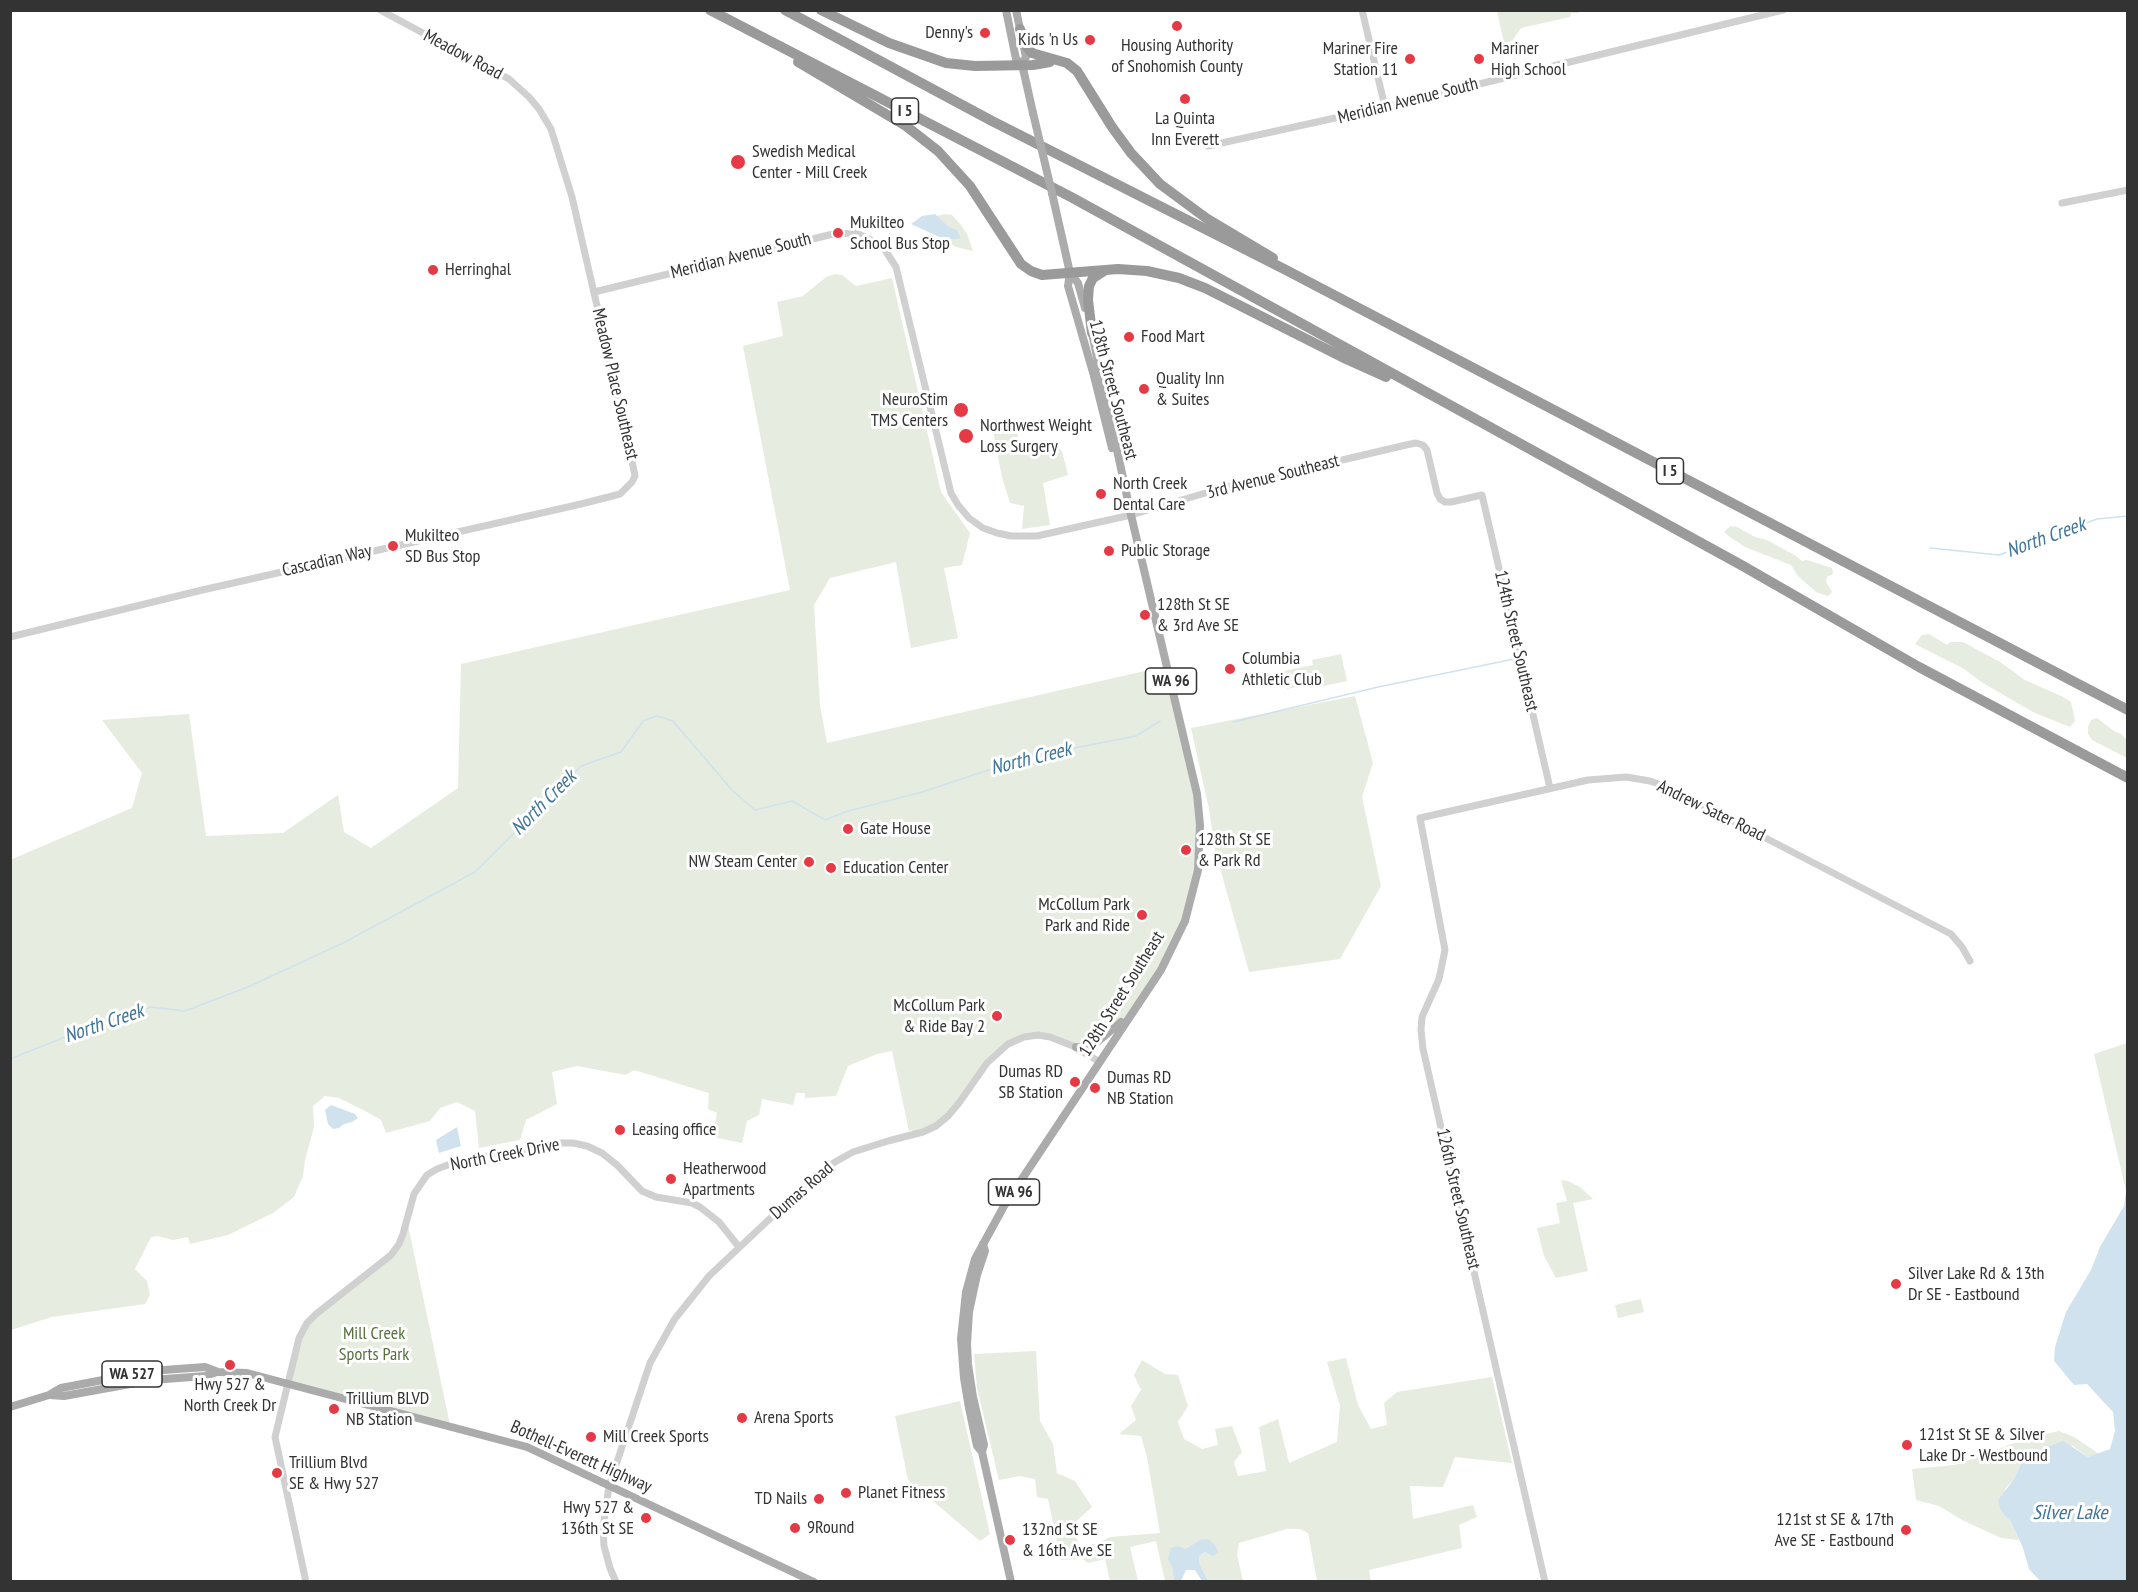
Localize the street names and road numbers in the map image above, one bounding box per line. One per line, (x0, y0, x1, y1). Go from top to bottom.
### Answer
street label: Meadow Road (420, 25, 506, 85)
street label: Meridian Avenue South (1336, 73, 1480, 129)
road number: I 5 (892, 98, 918, 124)
street label: Meridian Avenue South (669, 228, 813, 284)
street label: Meadow Place Southeast (587, 306, 643, 462)
street label: 128th Street Southeast (1084, 318, 1142, 462)
street label: 3rd Avenue Southeast (1204, 450, 1342, 504)
road number: I 5 (1656, 458, 1684, 484)
street label: Cascadian Way (280, 540, 374, 582)
street label: 124th Street Southeast (1489, 568, 1543, 714)
road number: WA 96 (1146, 668, 1196, 694)
street label: Andrew Sater Road (1653, 776, 1769, 846)
street label: 128th Street Southeast (1075, 927, 1169, 1061)
street label: 126th Street Southeast (1431, 1126, 1485, 1272)
street label: North Creek Drive (449, 1134, 561, 1176)
street label: Dumas Road (766, 1158, 838, 1224)
road number: WA 96 (988, 1179, 1040, 1205)
road number: WA 527 (102, 1361, 162, 1387)
street label: Bothell-Everett Highway (507, 1416, 655, 1498)

